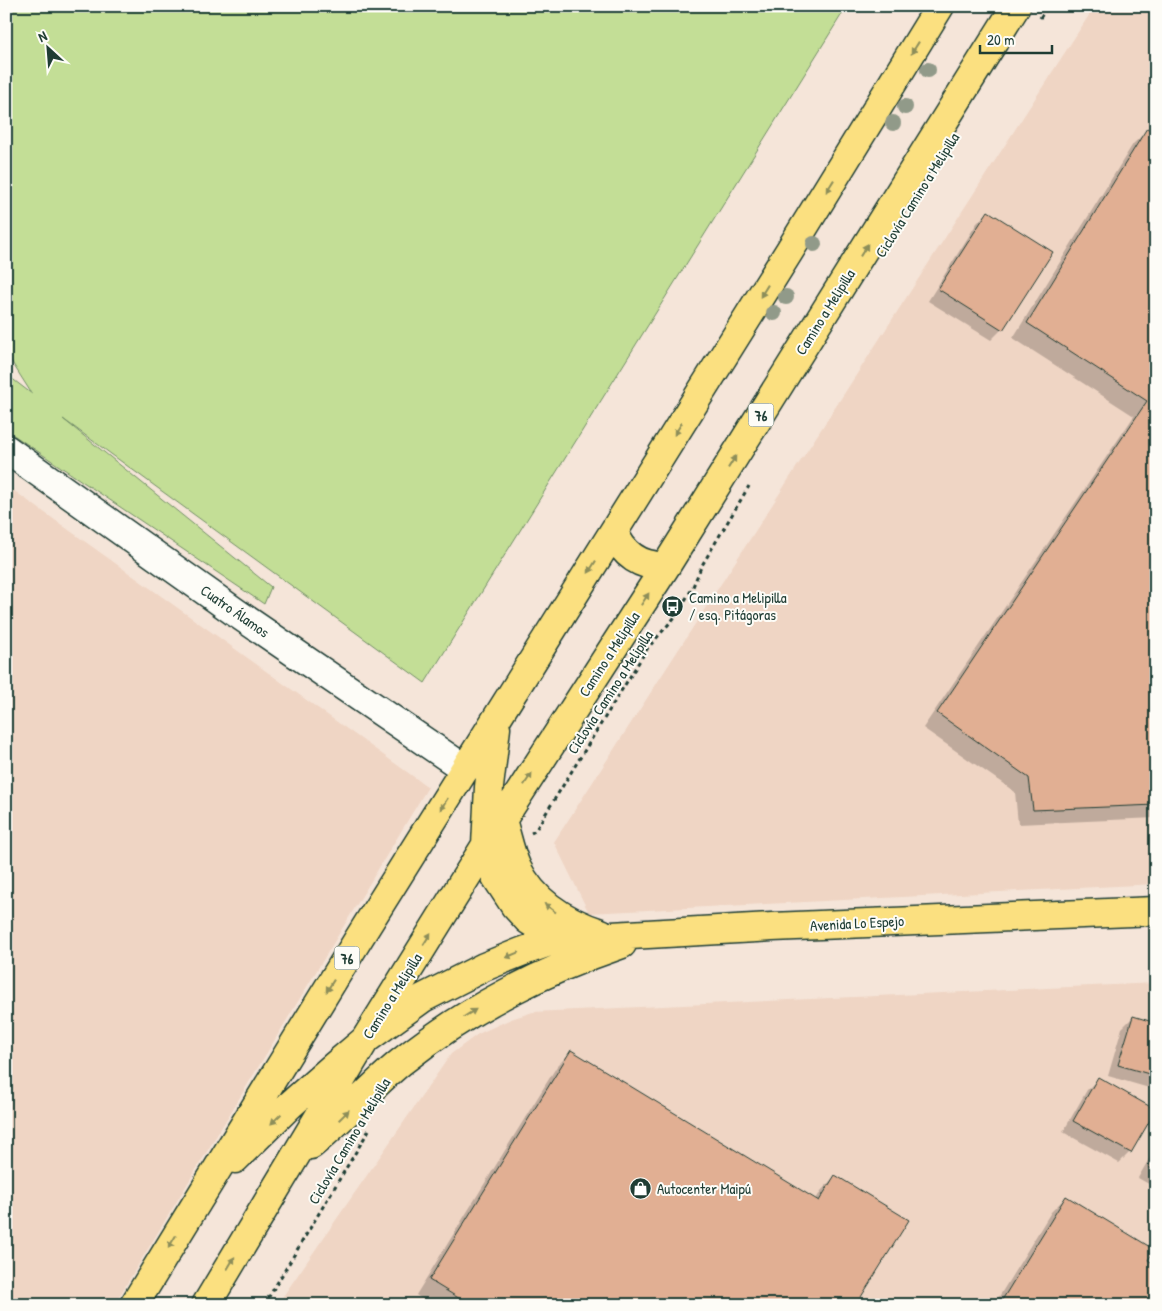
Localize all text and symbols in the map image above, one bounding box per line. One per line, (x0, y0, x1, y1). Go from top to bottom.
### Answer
north arrow (22, 22, 72, 72)
scale bar (980, 22, 1052, 54)
text: N (35, 25, 50, 46)
text: 20 m (987, 29, 1014, 50)
one-way arrow (910, 41, 919, 54)
street label: Ciclovía Camino a Melipilla (870, 128, 964, 262)
one-way arrow (825, 180, 834, 193)
one-way arrow (860, 243, 869, 256)
street label: Camino a Melipilla (790, 265, 860, 359)
one-way arrow (760, 285, 769, 298)
road number: 76 (748, 404, 774, 426)
one-way arrow (674, 422, 683, 436)
one-way arrow (727, 455, 737, 468)
one-way arrow (587, 560, 597, 573)
street label: Cuatro Álamos (196, 580, 274, 643)
place label: Camino a Melipilla / esq. Pitágoras (689, 587, 787, 625)
one-way arrow (640, 592, 650, 606)
bus stop icon: Camino a Melipilla / esq. Pitágoras (661, 594, 685, 618)
street label: Camino a Melipilla (574, 607, 644, 701)
street label: Ciclovía Camino a Melipilla (562, 626, 658, 758)
one-way arrow (523, 773, 533, 786)
one-way arrow (439, 797, 448, 810)
one-way arrow (543, 903, 557, 913)
street label: Avenida Lo Espejo (809, 910, 905, 936)
one-way arrow (423, 933, 432, 946)
road number: 76 (334, 946, 360, 970)
street label: Camino a Melipilla (357, 949, 427, 1043)
one-way arrow (505, 952, 519, 960)
one-way arrow (325, 979, 334, 992)
one-way arrow (464, 1008, 477, 1018)
street label: Ciclovía Camino a Melipilla (303, 1074, 395, 1208)
one-way arrow (338, 1109, 350, 1121)
one-way arrow (270, 1113, 282, 1125)
shop icon: Autocenter Maipú (629, 1176, 653, 1200)
place label: Autocenter Maipú (657, 1178, 751, 1199)
one-way arrow (167, 1235, 176, 1248)
one-way arrow (227, 1256, 236, 1269)

